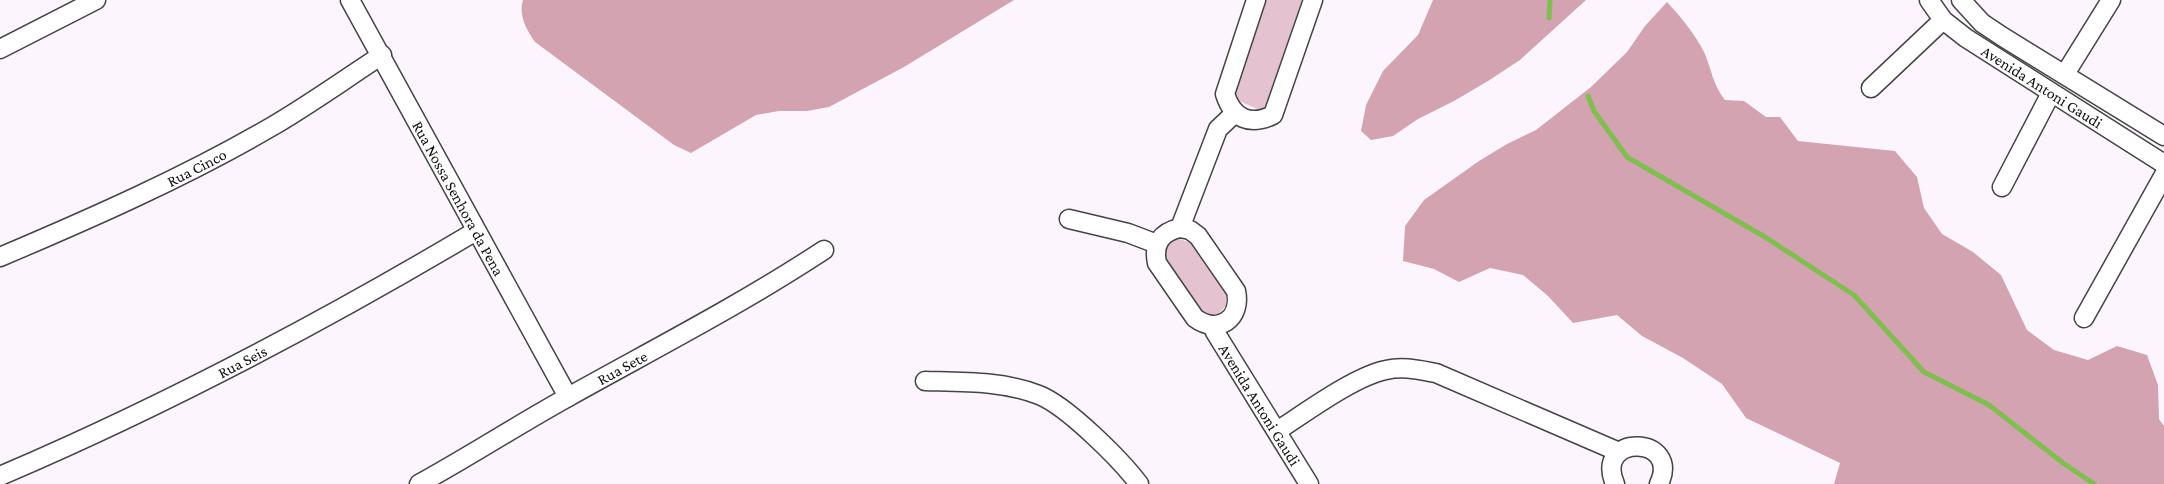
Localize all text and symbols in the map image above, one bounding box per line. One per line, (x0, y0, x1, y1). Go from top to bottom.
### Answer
street label: Avenida Antoni Gaudi (1978, 42, 2106, 132)
street label: Rua Nossa Senhora da Pena (409, 118, 508, 279)
street label: Rua Cinco (164, 145, 229, 190)
street label: Avenida Antoni Gaudi (1215, 341, 1303, 469)
street label: Rua Seis (215, 342, 270, 381)
street label: Rua Sete (594, 347, 650, 388)

